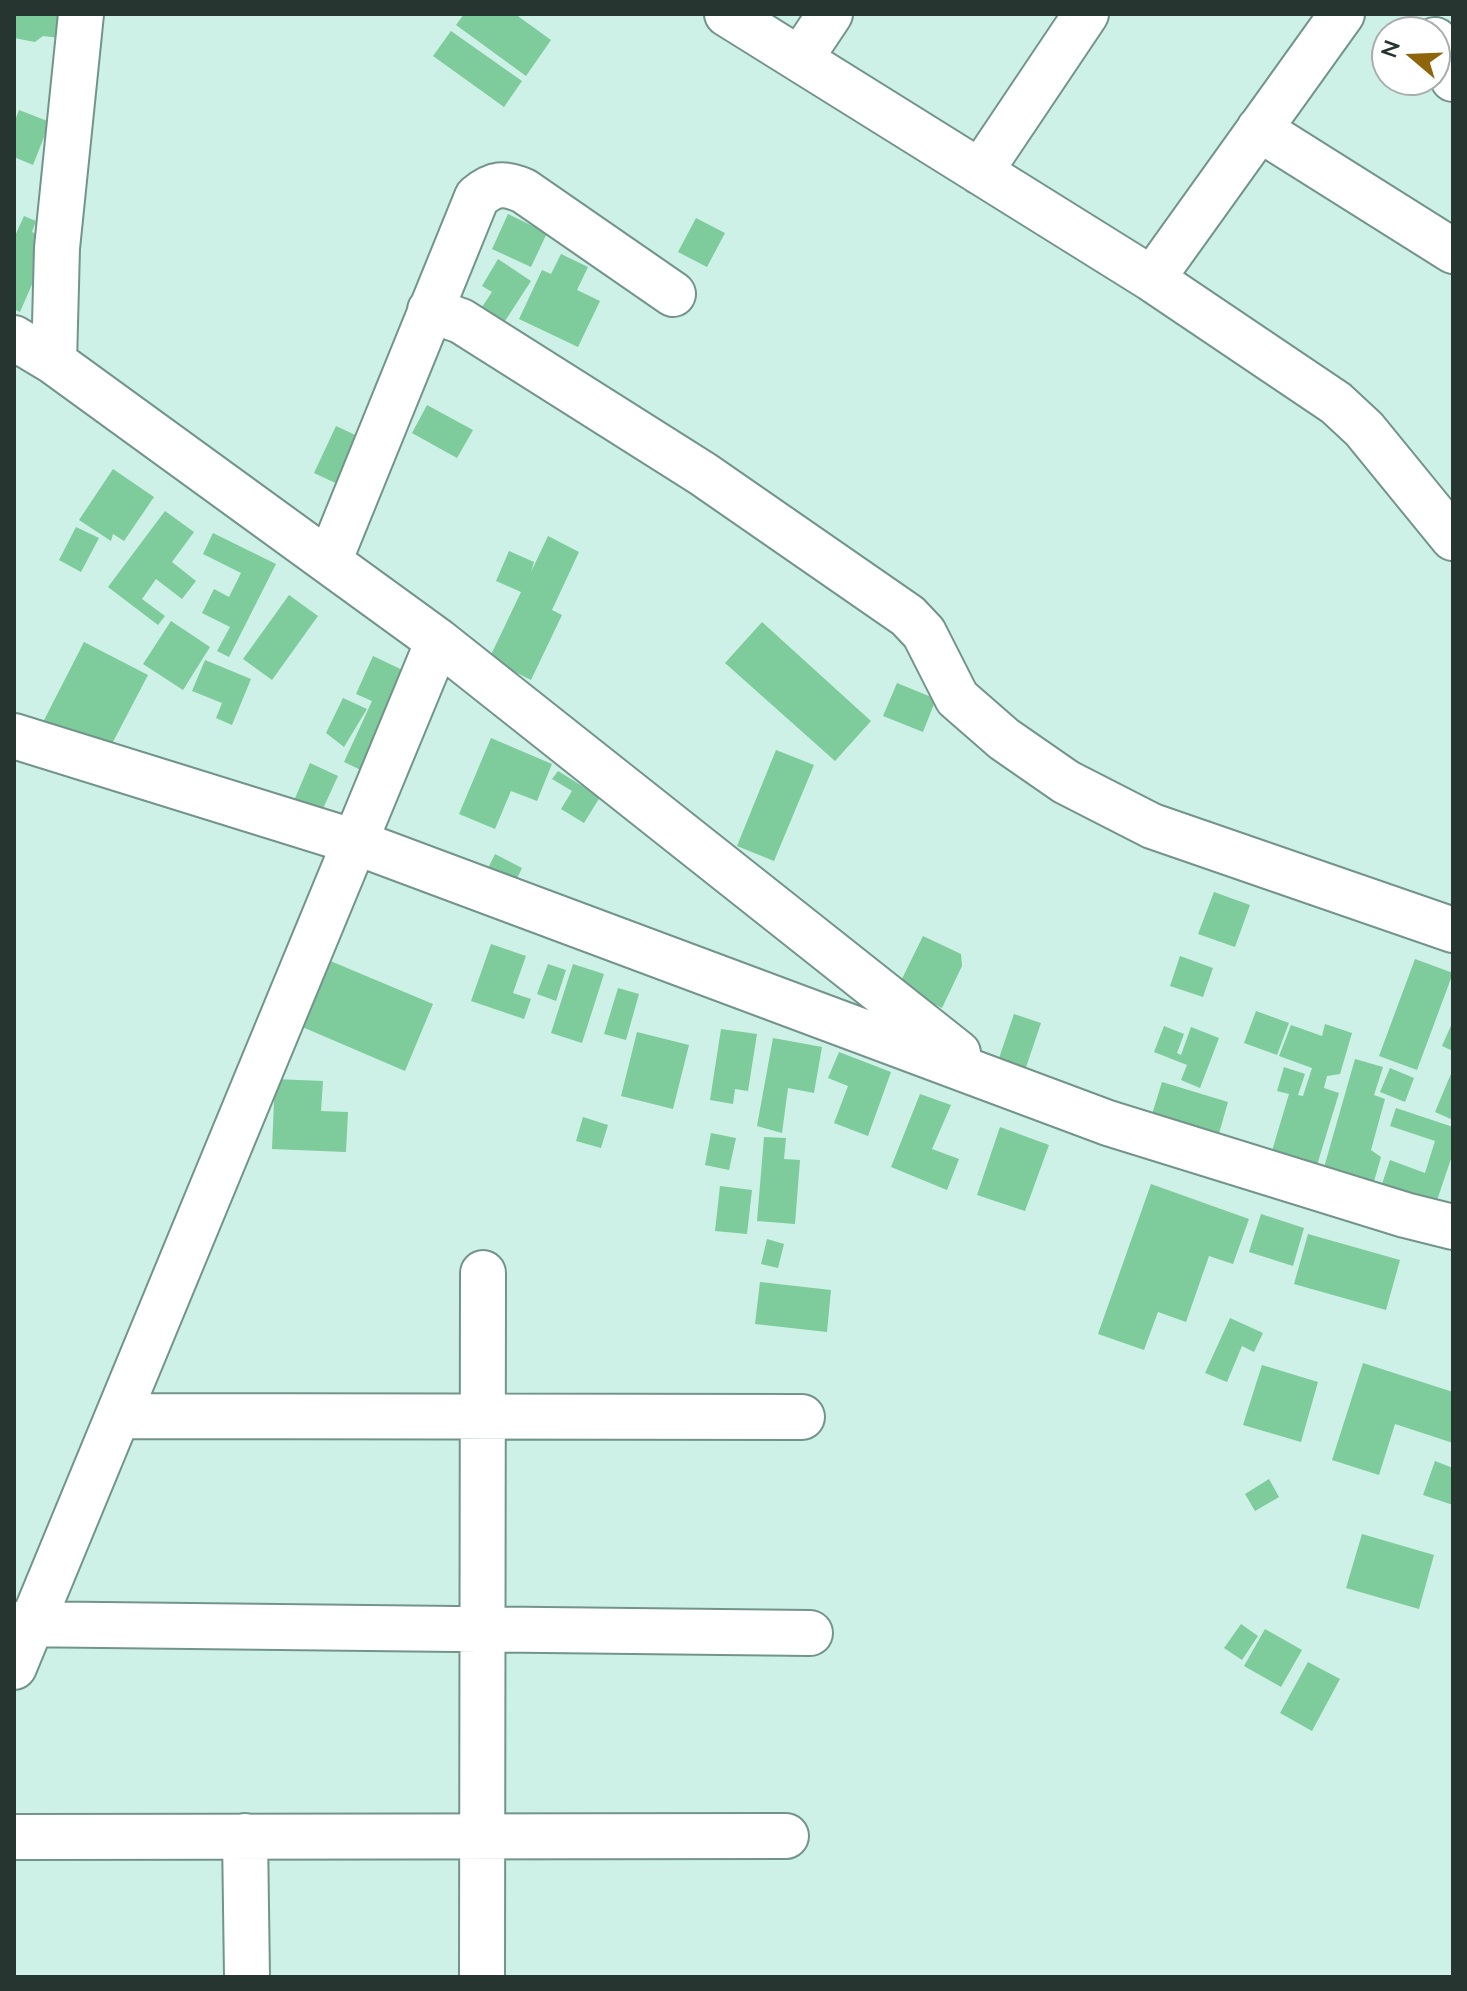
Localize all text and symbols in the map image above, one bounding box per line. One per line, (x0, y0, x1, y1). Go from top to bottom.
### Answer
north arrow (1371, 16, 1451, 96)
text: N (1374, 36, 1406, 61)

